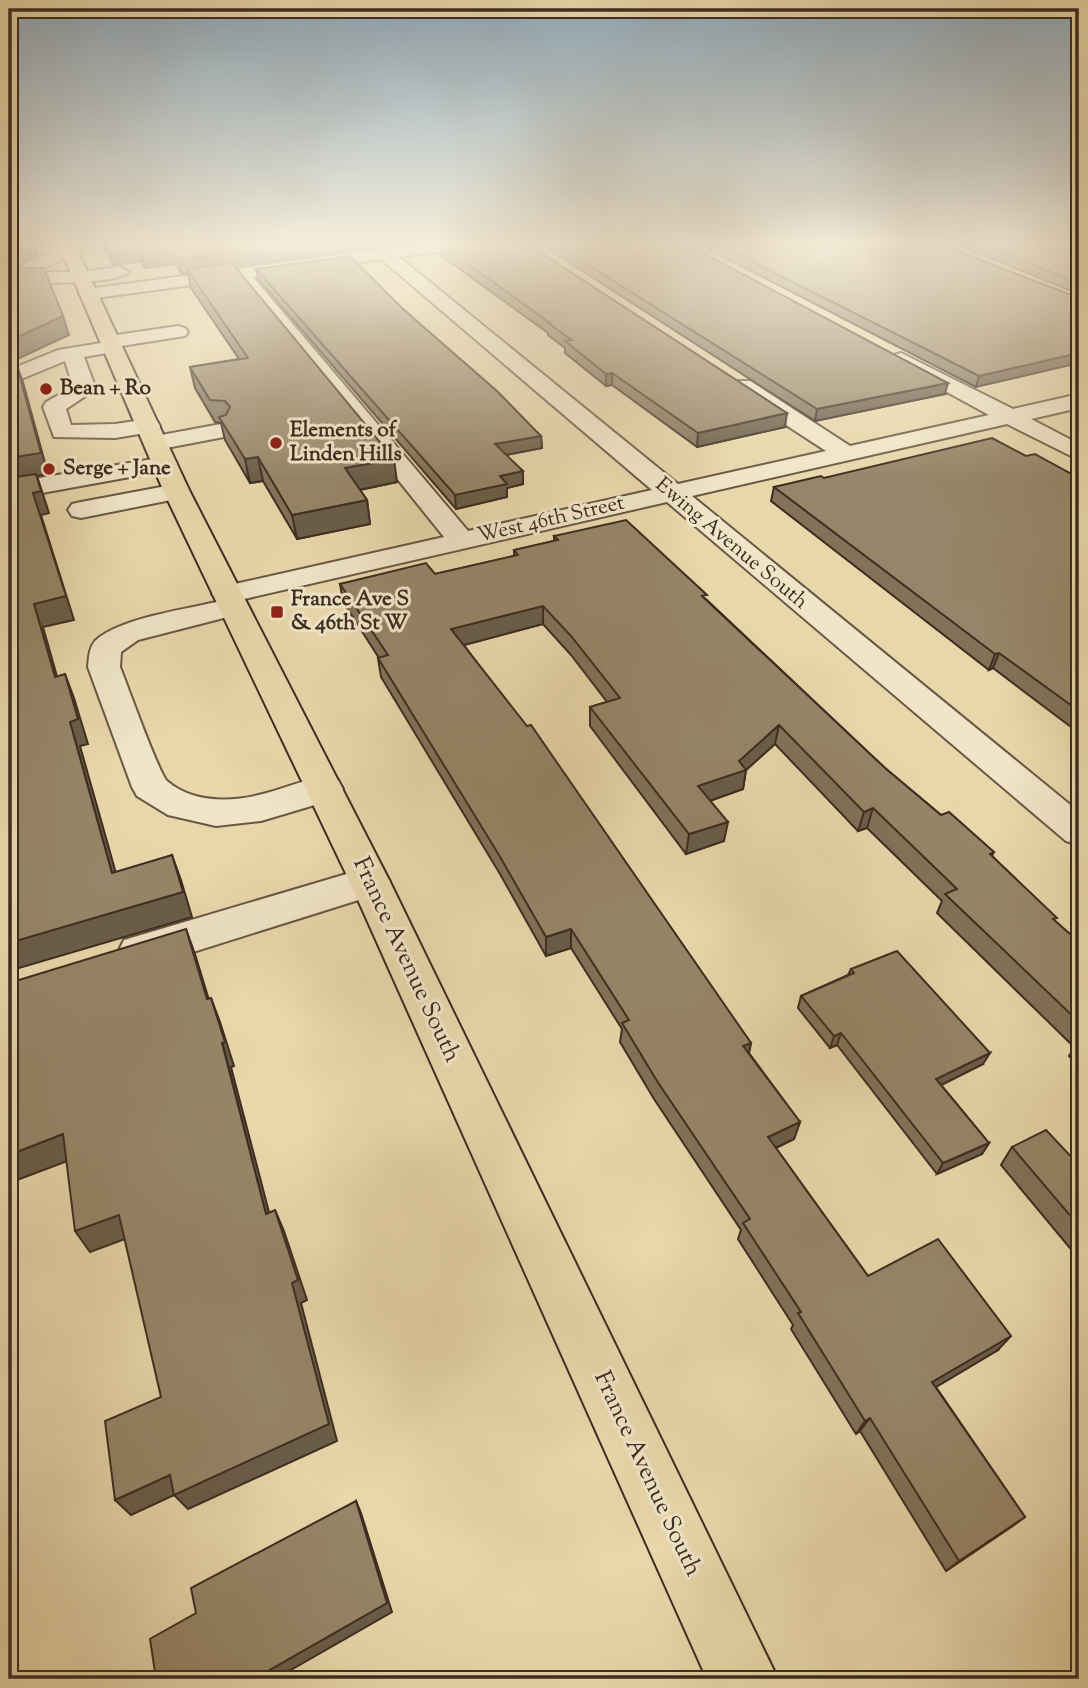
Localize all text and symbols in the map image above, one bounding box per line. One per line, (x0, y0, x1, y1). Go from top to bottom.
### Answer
place label: Bean + Ro (60, 374, 152, 404)
marker: Bean + Ro (38, 381, 54, 397)
place label: Elements of Linden Hills (290, 416, 402, 470)
marker: Elements of Linden Hills (268, 435, 284, 451)
place label: Serge + Jane (63, 454, 171, 484)
marker: Serge + Jane (41, 461, 57, 477)
street label: Ewing Avenue South (648, 471, 814, 617)
street label: West 46th Street (475, 489, 627, 551)
place label: France Ave S & 46th St W (291, 585, 409, 639)
marker: France Ave S & 46th St W (269, 604, 285, 620)
street label: France Avenue South (343, 852, 469, 1068)
street label: France Avenue South (584, 1366, 710, 1582)

